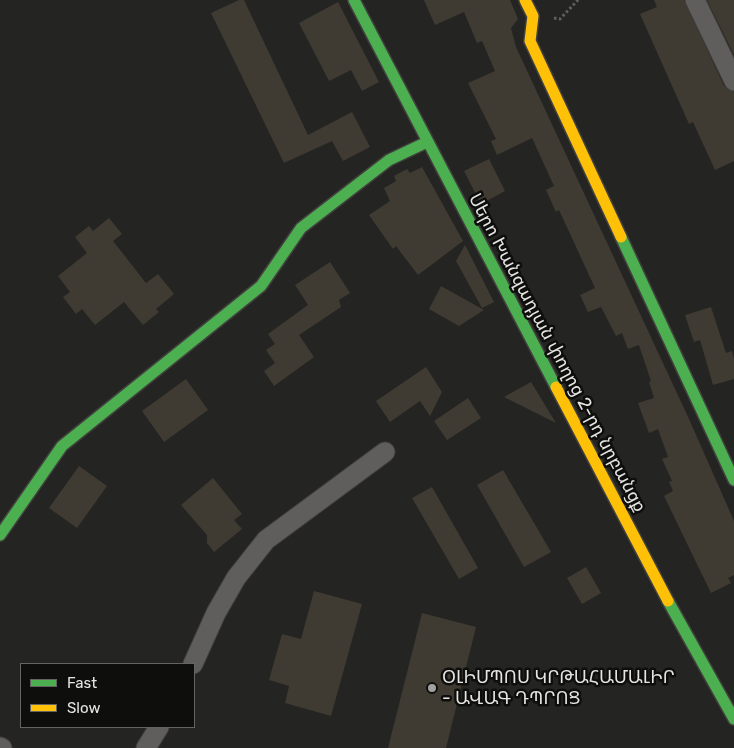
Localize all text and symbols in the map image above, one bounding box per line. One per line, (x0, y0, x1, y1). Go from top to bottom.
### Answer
street label: Սերո Խանզադյան փողոց 2-րդ նրբանցք (464, 190, 650, 516)
legend (20, 663, 195, 728)
place label: ՕԼԻՄՊՈՍ ԿՐԹԱՀԱՄԱԼԻՐ - ԱՎԱԳ ԴՊՐՈՑ (442, 667, 675, 710)
text: Fast (67, 674, 97, 692)
marker: ՕԼԻՄՊՈՍ ԿՐԹԱՀԱՄԱԼԻՐ - ԱՎԱԳ ԴՊՐՈՑ (426, 682, 438, 694)
text: Slow (67, 699, 100, 717)

